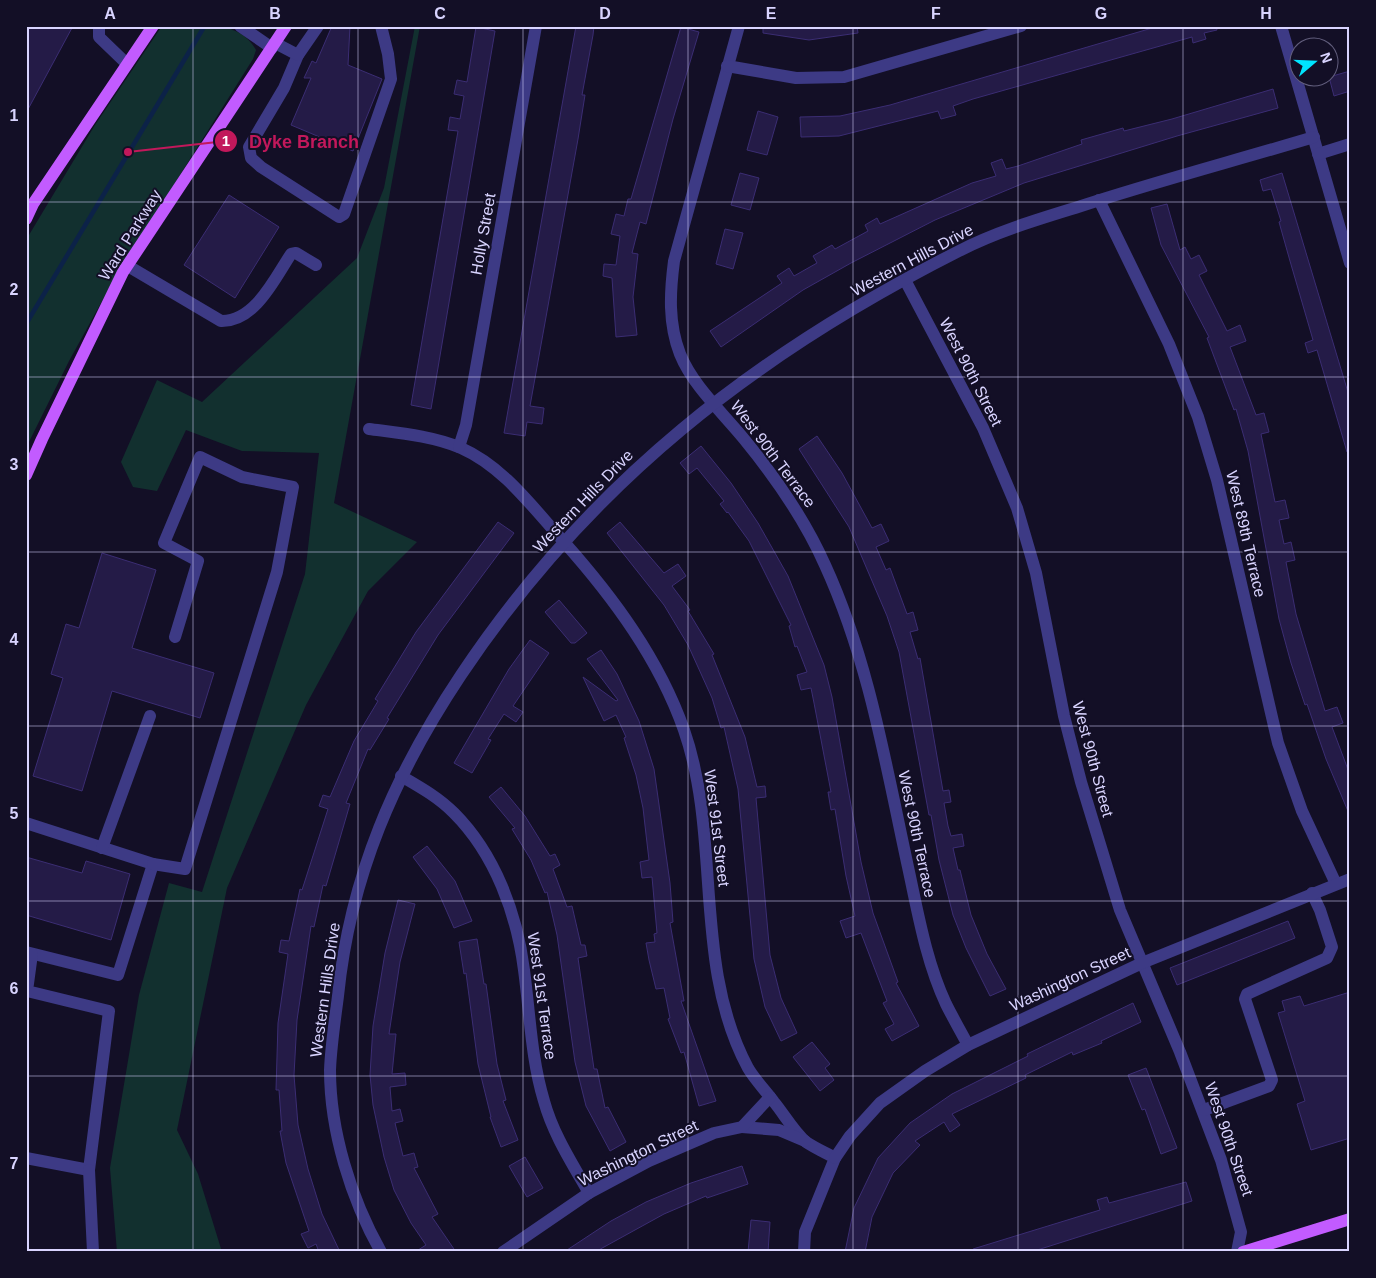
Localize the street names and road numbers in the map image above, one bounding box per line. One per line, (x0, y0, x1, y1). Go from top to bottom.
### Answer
street label: Ward Parkway (95, 187, 165, 283)
street label: Holly Street (467, 191, 499, 276)
street label: Western Hills Drive (848, 221, 976, 299)
street label: West 90th Street (936, 315, 1006, 429)
street label: West 90th Terrace (727, 397, 819, 511)
street label: Western Hills Drive (530, 446, 636, 556)
street label: West 89th Terrace (1223, 469, 1269, 599)
street label: West 90th Street (1069, 699, 1117, 819)
street label: West 91st Street (701, 768, 733, 888)
street label: West 90th Terrace (895, 769, 939, 899)
street label: Western Hills Drive (307, 922, 343, 1058)
street label: West 91st Terrace (525, 931, 559, 1061)
street label: Washington Street (1007, 943, 1133, 1014)
street label: West 90th Street (1202, 1080, 1257, 1198)
street label: Washington Street (575, 1116, 701, 1189)

